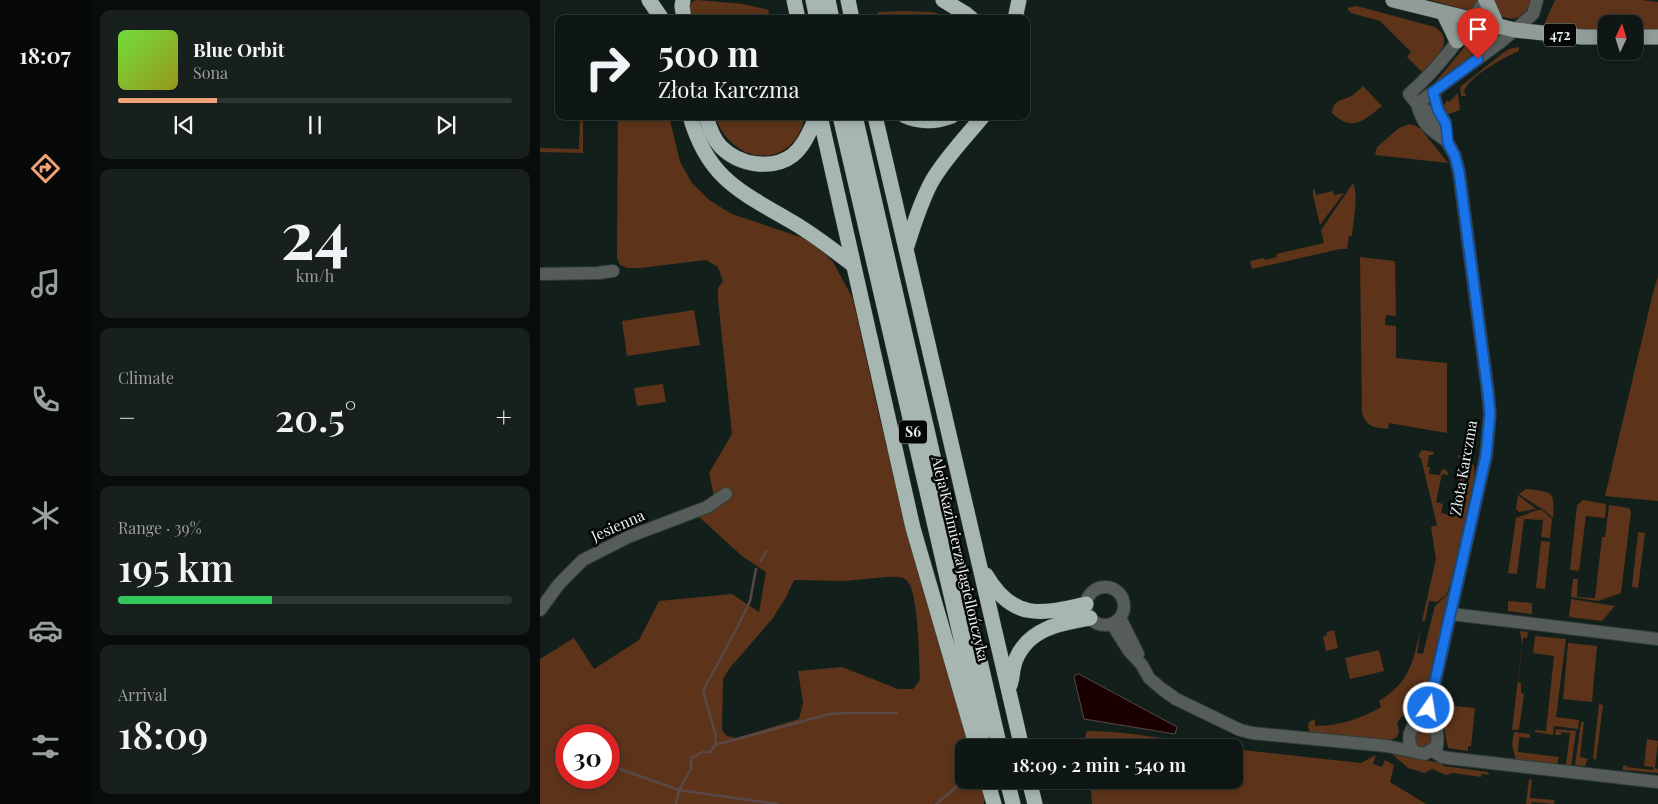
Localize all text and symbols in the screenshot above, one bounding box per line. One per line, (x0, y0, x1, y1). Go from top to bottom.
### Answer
pin (1457, 8, 1499, 59)
icon: arrive (1464, 15, 1492, 43)
north arrow (1598, 15, 1642, 60)
map controls (1598, 15, 1643, 60)
road number: 472 (1544, 24, 1576, 46)
text: 500 m (658, 29, 759, 76)
icon: right (575, 35, 640, 100)
text: Blue Orbit (193, 36, 284, 62)
text: 18:07 (19, 40, 71, 70)
text: Sona (193, 62, 228, 83)
text: Złota Karczma (658, 74, 800, 104)
icon: previous (170, 111, 198, 139)
icon: pause (301, 111, 329, 139)
icon: next (432, 111, 460, 139)
icon: directions (28, 151, 63, 186)
text: 24 (281, 189, 349, 275)
text: km/h (296, 265, 334, 286)
icon: music (28, 266, 63, 301)
text: Climate (118, 367, 174, 388)
icon: phone (28, 382, 63, 417)
text: 20.5° (275, 391, 357, 442)
text: − (118, 398, 136, 435)
text: + (496, 398, 512, 435)
street label: Złota Karczma (1445, 418, 1481, 517)
road number: S6 (899, 421, 927, 444)
street label: Aleja Kazimierza Jagiellończyka (927, 453, 994, 664)
icon: climate (28, 498, 63, 533)
street label: Jesienna (587, 504, 648, 546)
text: Range · 39% (118, 517, 202, 538)
text: 195 km (118, 541, 234, 592)
icon: car (28, 613, 63, 648)
position arrow (1402, 681, 1454, 733)
text: Arrival (118, 684, 167, 705)
text: 18:09 (118, 708, 208, 759)
speed limit sign: 30 (555, 724, 620, 789)
icon: filters (28, 729, 63, 764)
text: 18:09 · 2 min · 540 m (1012, 751, 1186, 777)

